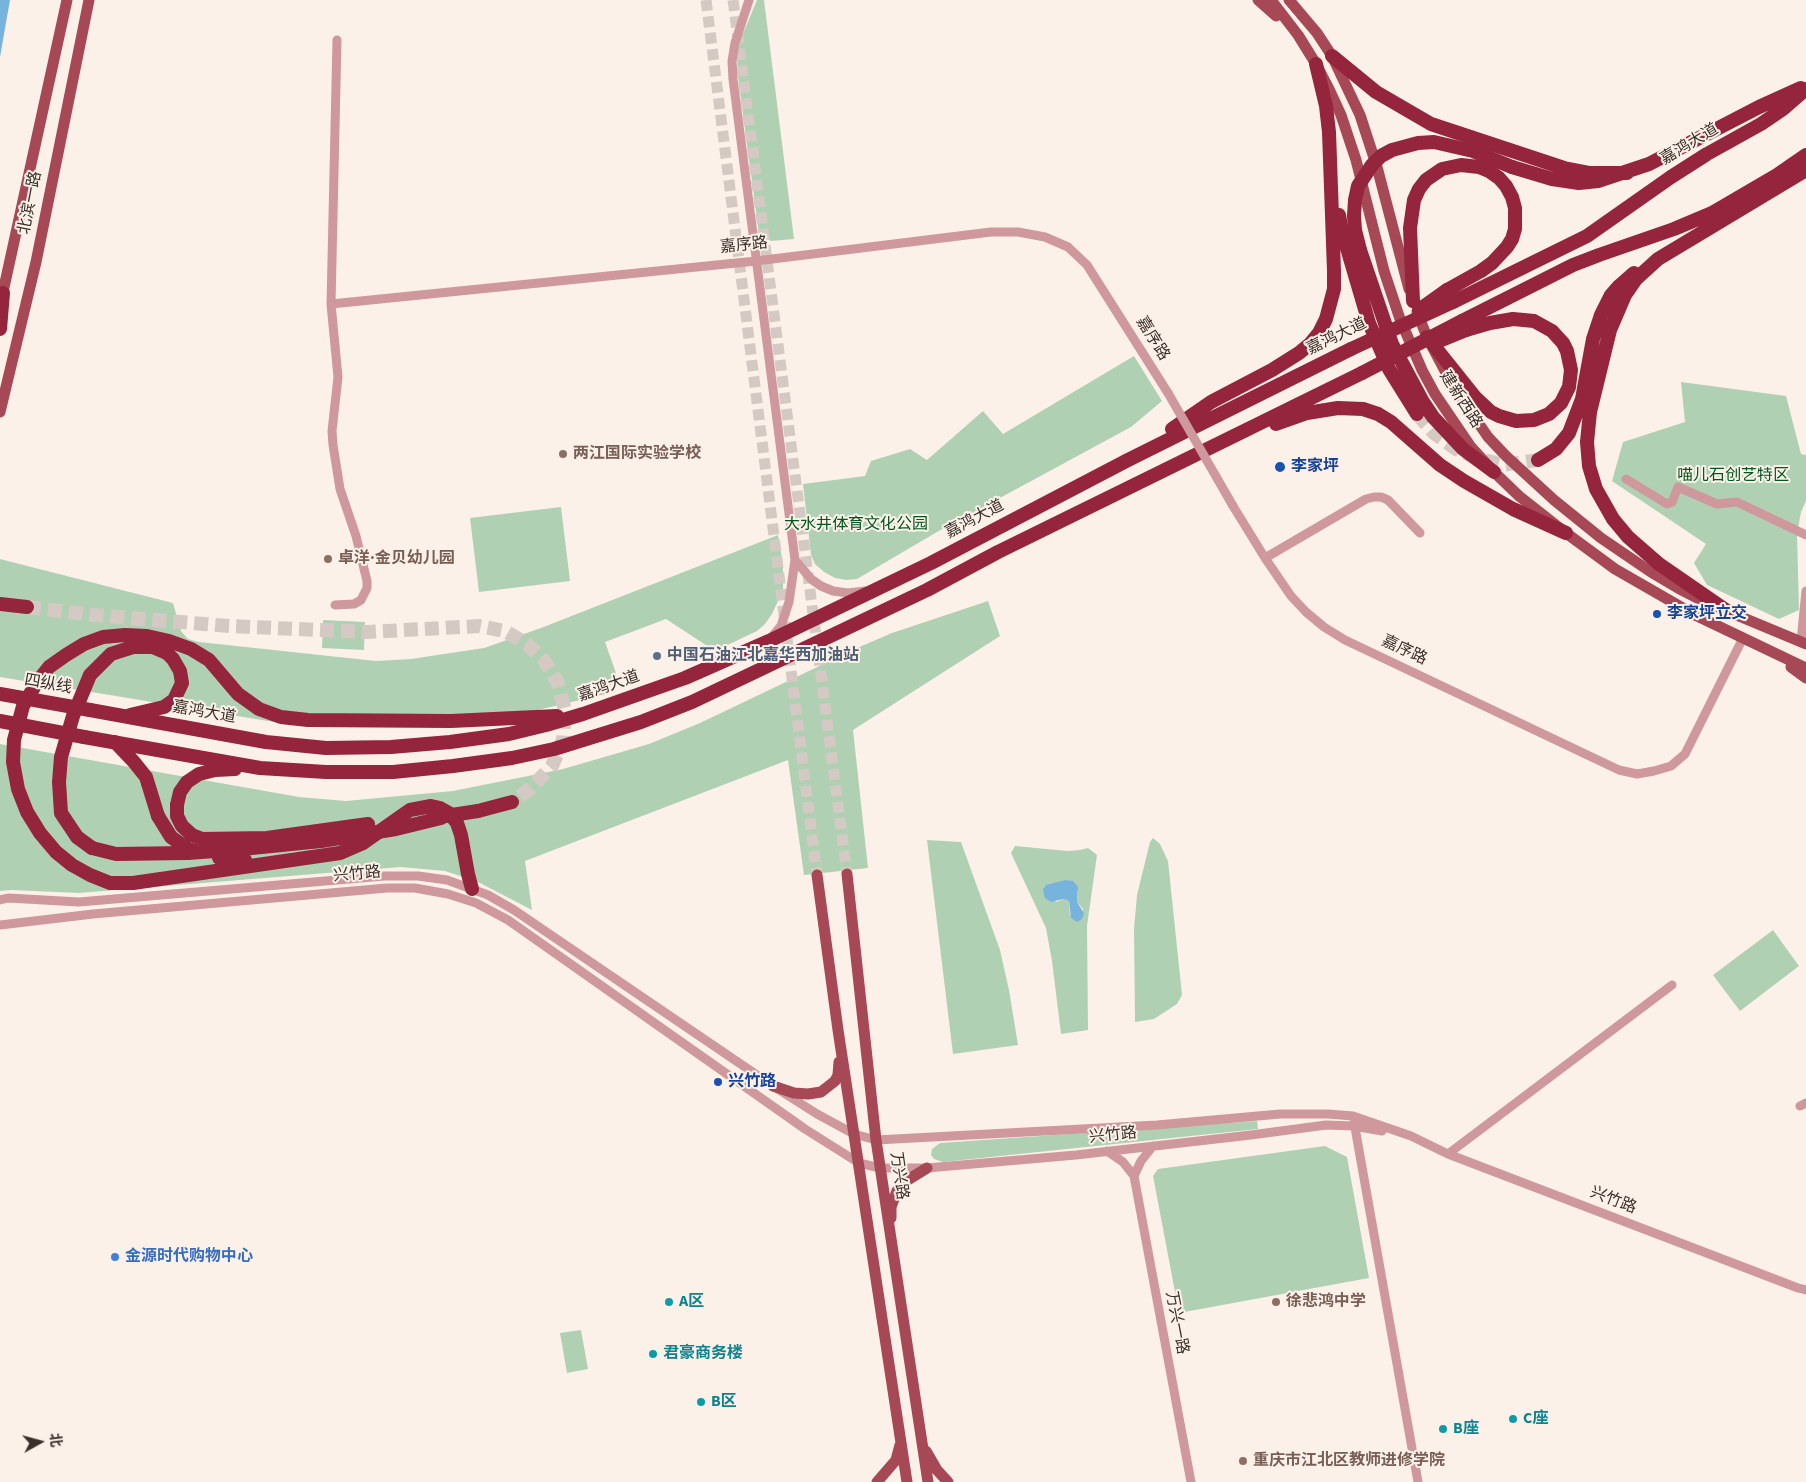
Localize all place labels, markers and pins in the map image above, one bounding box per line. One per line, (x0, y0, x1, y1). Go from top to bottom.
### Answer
place label: 两江国际实验学校 (573, 444, 701, 464)
marker: 两江国际实验学校 (557, 448, 569, 460)
place label: 李家坪 (1291, 457, 1339, 477)
marker: 李家坪 (1273, 460, 1287, 474)
place label: 卓洋·金贝幼儿园 (338, 549, 455, 569)
marker: 卓洋·金贝幼儿园 (322, 553, 334, 565)
place label: 李家坪立交 (1667, 604, 1747, 624)
marker: 李家坪立交 (1651, 608, 1663, 620)
place label: 中国石油江北嘉华西加油站 (667, 646, 859, 666)
marker: 中国石油江北嘉华西加油站 (651, 650, 663, 662)
place label: 兴竹路 (728, 1072, 776, 1092)
marker: 兴竹路 (712, 1076, 724, 1088)
place label: 金源时代购物中心 (125, 1247, 253, 1267)
marker: 金源时代购物中心 (109, 1251, 121, 1263)
place label: A区 (679, 1292, 704, 1312)
place label: 徐悲鸿中学 (1286, 1292, 1366, 1312)
marker: A区 (663, 1296, 675, 1308)
marker: 徐悲鸿中学 (1270, 1296, 1282, 1308)
place label: 君豪商务楼 (663, 1344, 743, 1364)
marker: 君豪商务楼 (647, 1348, 659, 1360)
place label: B区 (711, 1392, 737, 1412)
marker: B区 (695, 1396, 707, 1408)
place label: C座 (1523, 1409, 1548, 1429)
marker: C座 (1507, 1413, 1519, 1425)
place label: B座 (1453, 1419, 1479, 1439)
marker: B座 (1437, 1423, 1449, 1435)
place label: 重庆市江北区教师进修学院 (1253, 1451, 1445, 1471)
marker: 重庆市江北区教师进修学院 (1237, 1455, 1249, 1467)

